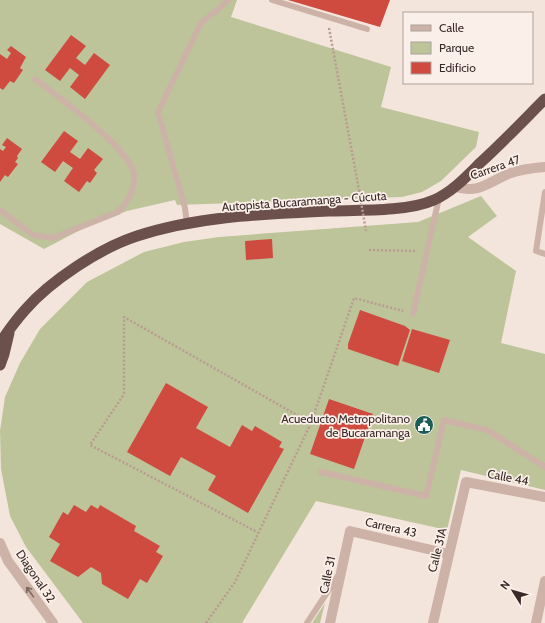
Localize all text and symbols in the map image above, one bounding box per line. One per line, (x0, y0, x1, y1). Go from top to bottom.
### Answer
legend (403, 12, 533, 84)
text: Calle (439, 20, 464, 35)
text: Parque (439, 40, 474, 55)
text: Edificio (439, 60, 476, 75)
street label: Carrera 47 (468, 151, 522, 183)
street label: Autopista Bucaramanga - Cúcuta (221, 188, 387, 214)
place label: Acueducto Metropolitano de Bucaramanga (281, 411, 410, 440)
public building icon: Acueducto Metropolitano de Bucaramanga (413, 414, 435, 436)
street label: Calle 44 (486, 466, 530, 488)
street label: Carrera 43 (364, 514, 418, 540)
street label: Calle 31A (424, 526, 450, 574)
street label: Diagonal 32 (13, 547, 59, 605)
street label: Calle 31 (316, 555, 338, 595)
north arrow (493, 571, 533, 611)
text: N (497, 578, 513, 592)
one-way arrow (26, 586, 34, 597)

